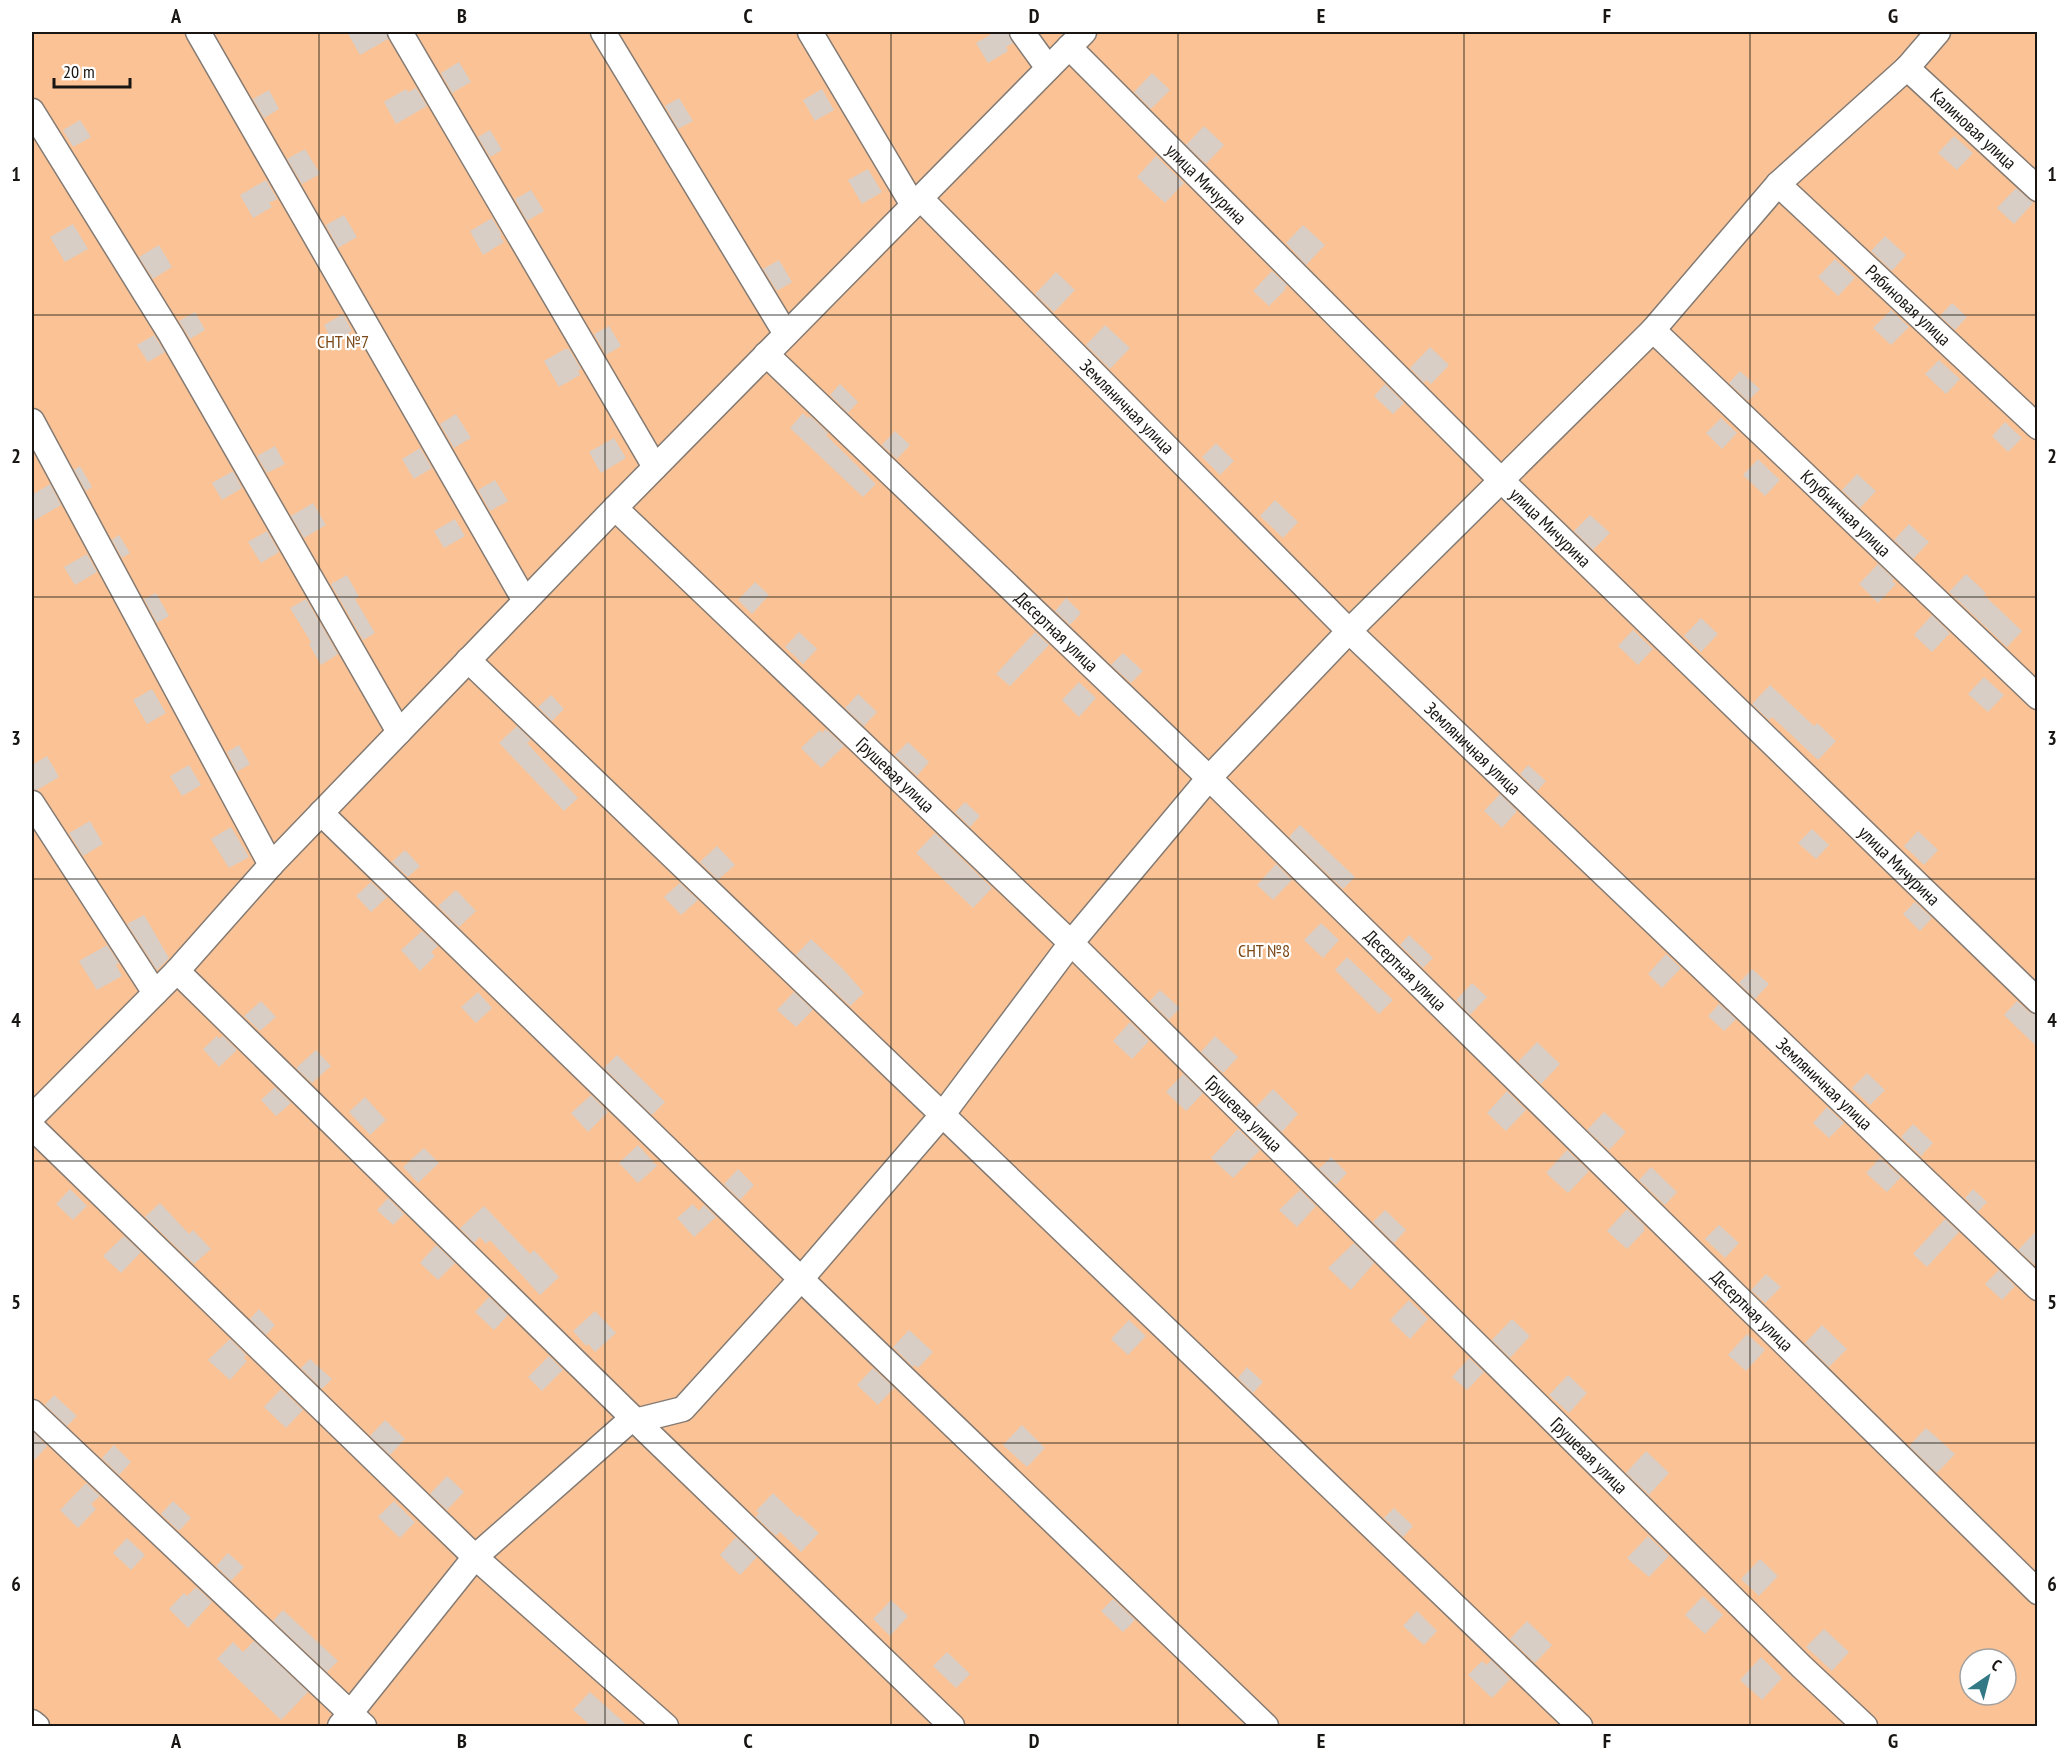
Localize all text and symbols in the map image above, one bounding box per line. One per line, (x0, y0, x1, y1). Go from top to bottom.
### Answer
text: A (170, 3, 182, 29)
text: B (457, 3, 467, 29)
text: C (743, 3, 753, 29)
text: D (1029, 3, 1040, 29)
text: E (1317, 3, 1325, 29)
text: F (1603, 3, 1611, 29)
text: G (1888, 3, 1898, 29)
scale bar (54, 51, 130, 89)
text: 20 m (63, 60, 95, 83)
street label: Калиновая улица (1926, 83, 2021, 174)
street label: улица Мичурина (1161, 139, 1252, 229)
text: 1 (11, 161, 21, 187)
text: 1 (2047, 161, 2057, 187)
street label: Рябиновая улица (1861, 260, 1956, 351)
park label: СНТ №7 (317, 330, 369, 353)
street label: Земляничная улица (1075, 354, 1179, 459)
text: 2 (11, 443, 21, 469)
text: 2 (2047, 443, 2057, 469)
street label: Клубничная улица (1796, 465, 1896, 562)
street label: улица Мичурина (1505, 482, 1596, 572)
street label: Десертная улица (1010, 587, 1103, 677)
street label: Земляничная улица (1420, 697, 1526, 800)
text: 3 (11, 725, 21, 751)
text: 3 (2047, 725, 2057, 751)
street label: Грушевая улица (851, 732, 939, 817)
street label: улица Мичурина (1854, 821, 1945, 910)
street label: Десертная улица (1359, 925, 1451, 1016)
park label: СНТ №8 (1238, 939, 1290, 962)
text: 4 (11, 1007, 21, 1033)
text: 4 (2047, 1007, 2057, 1033)
street label: Земляничная улица (1771, 1032, 1877, 1135)
street label: Грушевая улица (1200, 1070, 1287, 1157)
street label: Десертная улица (1706, 1265, 1798, 1356)
text: 5 (11, 1289, 21, 1315)
text: 5 (2047, 1289, 2057, 1315)
street label: Грушевая улица (1546, 1412, 1633, 1499)
text: 6 (11, 1571, 21, 1597)
text: 6 (2047, 1571, 2057, 1597)
north arrow (1958, 1647, 2018, 1707)
text: С (1988, 1654, 2006, 1675)
text: A (170, 1728, 182, 1754)
text: B (457, 1728, 467, 1754)
text: C (743, 1728, 753, 1754)
text: D (1029, 1728, 1040, 1754)
text: E (1317, 1728, 1325, 1754)
text: F (1603, 1728, 1611, 1754)
text: G (1888, 1728, 1898, 1754)

